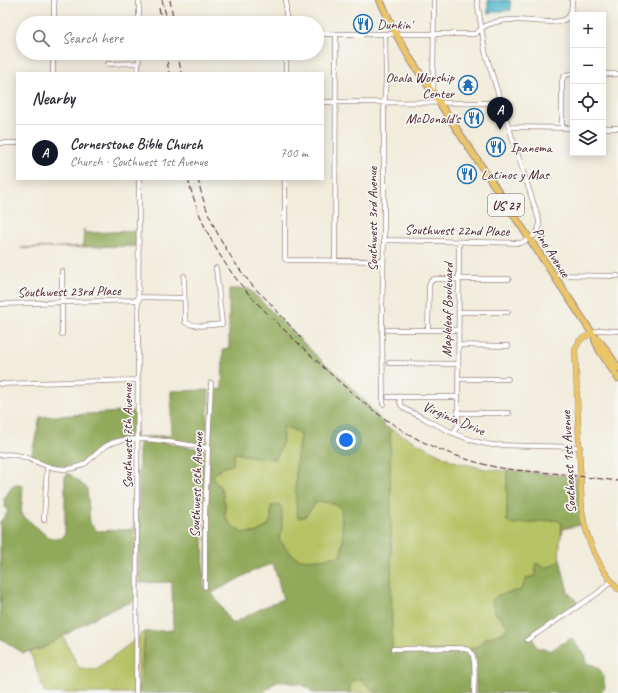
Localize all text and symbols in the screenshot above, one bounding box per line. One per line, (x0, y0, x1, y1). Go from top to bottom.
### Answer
map controls (570, 12, 606, 156)
button: + (570, 12, 606, 48)
restaurant icon: Dunkin' (352, 13, 374, 35)
search box (16, 16, 324, 60)
place label: Dunkin' (377, 16, 416, 33)
icon: search (30, 27, 52, 49)
text: Search here (62, 29, 123, 48)
button: − (570, 48, 606, 84)
place label: Ocala Worship Center (385, 69, 455, 102)
temple icon: Ocala Worship Center (457, 74, 479, 96)
button: locate (570, 84, 606, 120)
text: Nearby (32, 88, 75, 109)
pin: A (487, 97, 513, 130)
restaurant icon: McDonald's (463, 107, 485, 129)
place label: McDonald's (406, 110, 461, 127)
button: layers (570, 120, 606, 156)
text: Cornerstone Bible Church (70, 135, 203, 154)
restaurant icon: Ipanema (485, 136, 507, 158)
place label: Ipanema (510, 139, 553, 156)
text: A (42, 145, 48, 161)
text: 700 m (280, 145, 308, 161)
text: Church · Southwest 1st Avenue (70, 154, 208, 170)
restaurant icon: Latinos y Mas (456, 163, 478, 185)
street label: Southwest 3rd Avenue (364, 165, 381, 271)
place label: Latinos y Mas (481, 166, 550, 183)
road number: US 27 (488, 194, 524, 216)
street label: Southwest 22nd Place (405, 221, 511, 240)
street label: Pine Avenue (529, 224, 575, 281)
street label: Mapleleaf Boulevard (438, 260, 457, 357)
street label: Southwest 23rd Place (17, 282, 122, 301)
street label: Southwest 7th Avenue (119, 382, 136, 489)
street label: Virginia Drive (420, 398, 489, 440)
street label: Southeast 1st Avenue (557, 409, 580, 514)
your location (336, 430, 356, 450)
street label: Southwest 6th Avenue (186, 431, 207, 538)

